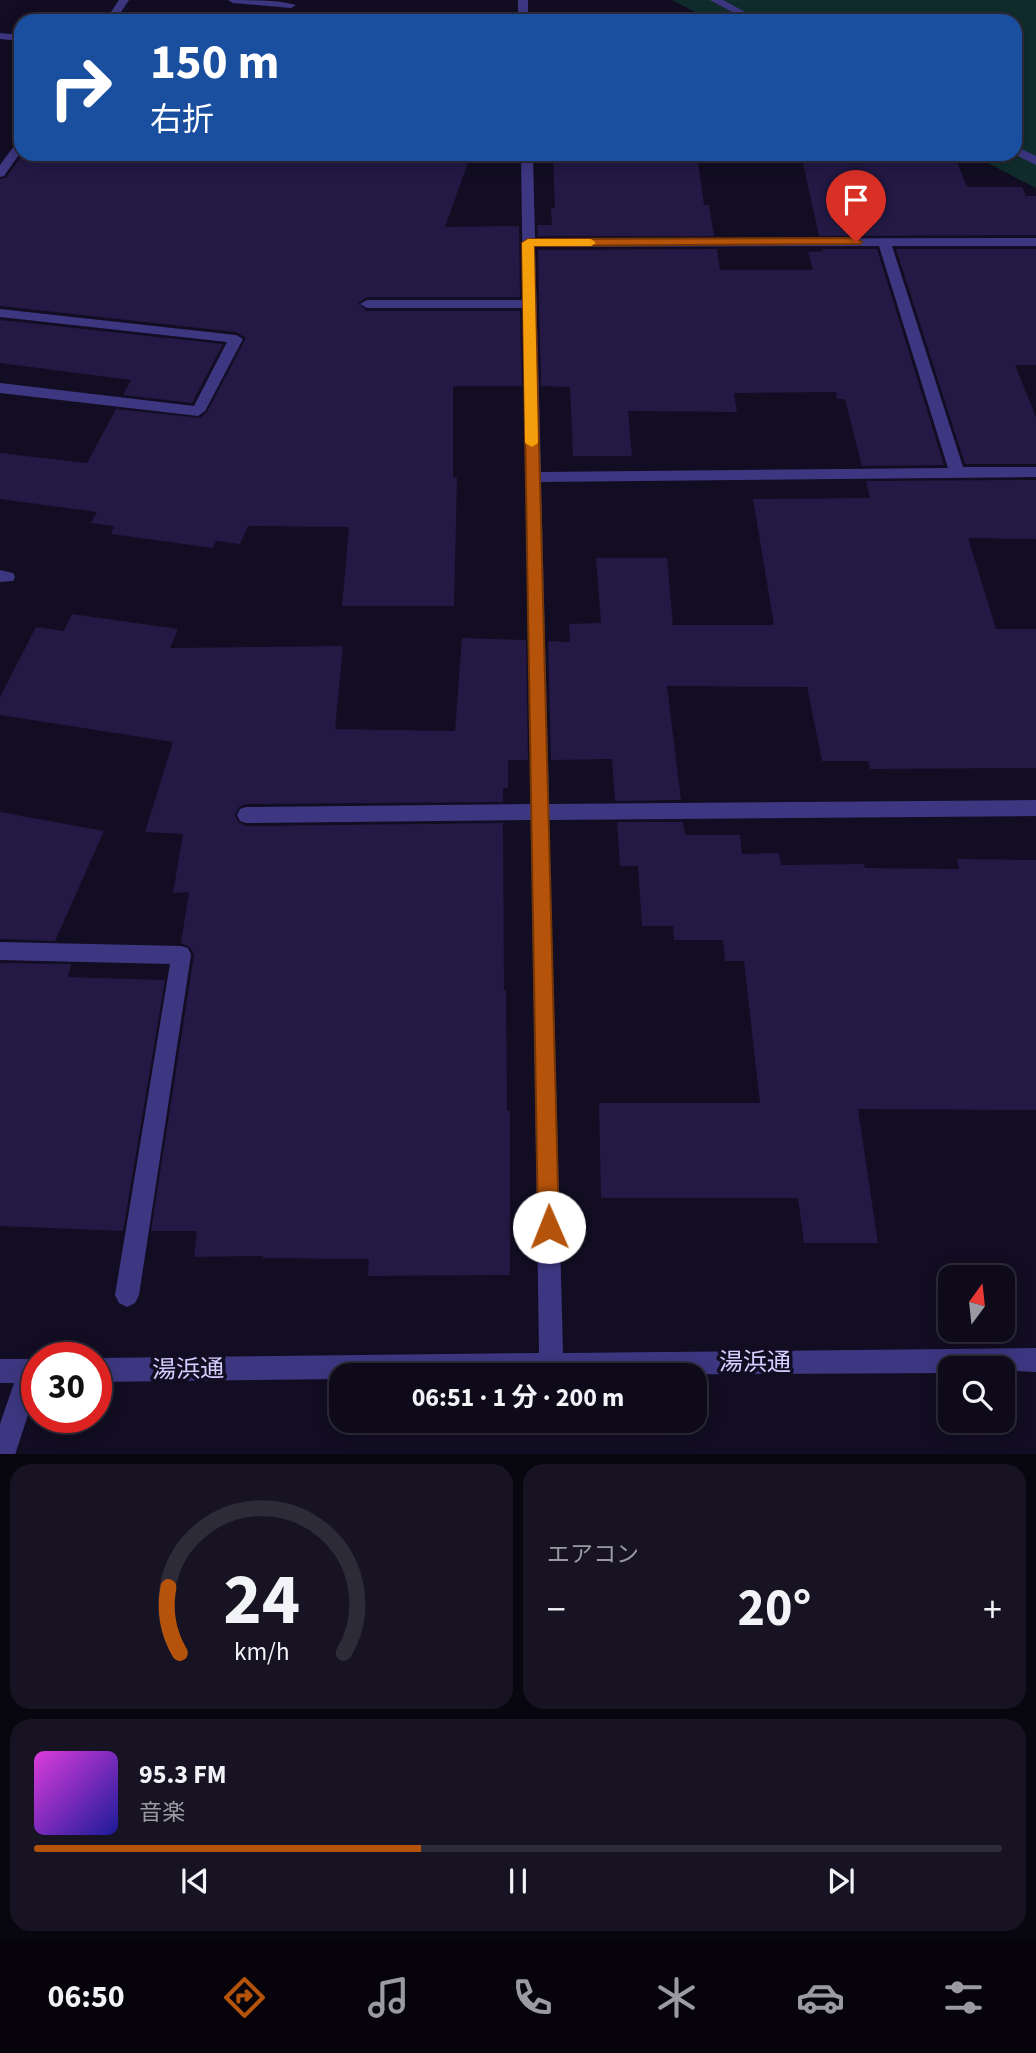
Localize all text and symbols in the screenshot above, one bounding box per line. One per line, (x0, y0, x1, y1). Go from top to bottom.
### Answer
text: 150 m (150, 28, 279, 98)
icon: right (35, 42, 126, 133)
text: 右折 (150, 97, 214, 143)
pin (826, 170, 886, 242)
icon: arrive (837, 181, 875, 219)
position arrow (512, 1190, 586, 1264)
north arrow (938, 1265, 1015, 1342)
map controls (938, 1265, 1015, 1433)
speed limit sign: 30 (21, 1342, 112, 1433)
street label: 湯浜通 (719, 1345, 791, 1380)
street label: 湯浜通 (152, 1351, 224, 1388)
button: search (938, 1356, 1015, 1433)
text: 06:51 · 1 分 · 200 m (412, 1379, 624, 1416)
text: エアコン (547, 1538, 639, 1571)
text: 24 (223, 1548, 300, 1652)
text: 20° (738, 1572, 811, 1646)
text: − (547, 1583, 566, 1637)
text: + (983, 1583, 1002, 1637)
text: km/h (234, 1633, 289, 1669)
text: 95.3 FM (139, 1756, 227, 1793)
text: 音楽 (139, 1796, 185, 1829)
icon: previous (176, 1862, 214, 1900)
icon: pause (499, 1862, 537, 1900)
icon: next (822, 1862, 860, 1900)
icon: directions (220, 1973, 269, 2022)
icon: music (364, 1973, 413, 2022)
icon: phone (508, 1973, 557, 2022)
icon: climate (652, 1973, 701, 2022)
icon: car (796, 1973, 845, 2022)
icon: filters (939, 1973, 988, 2022)
text: 06:50 (47, 1974, 125, 2020)

